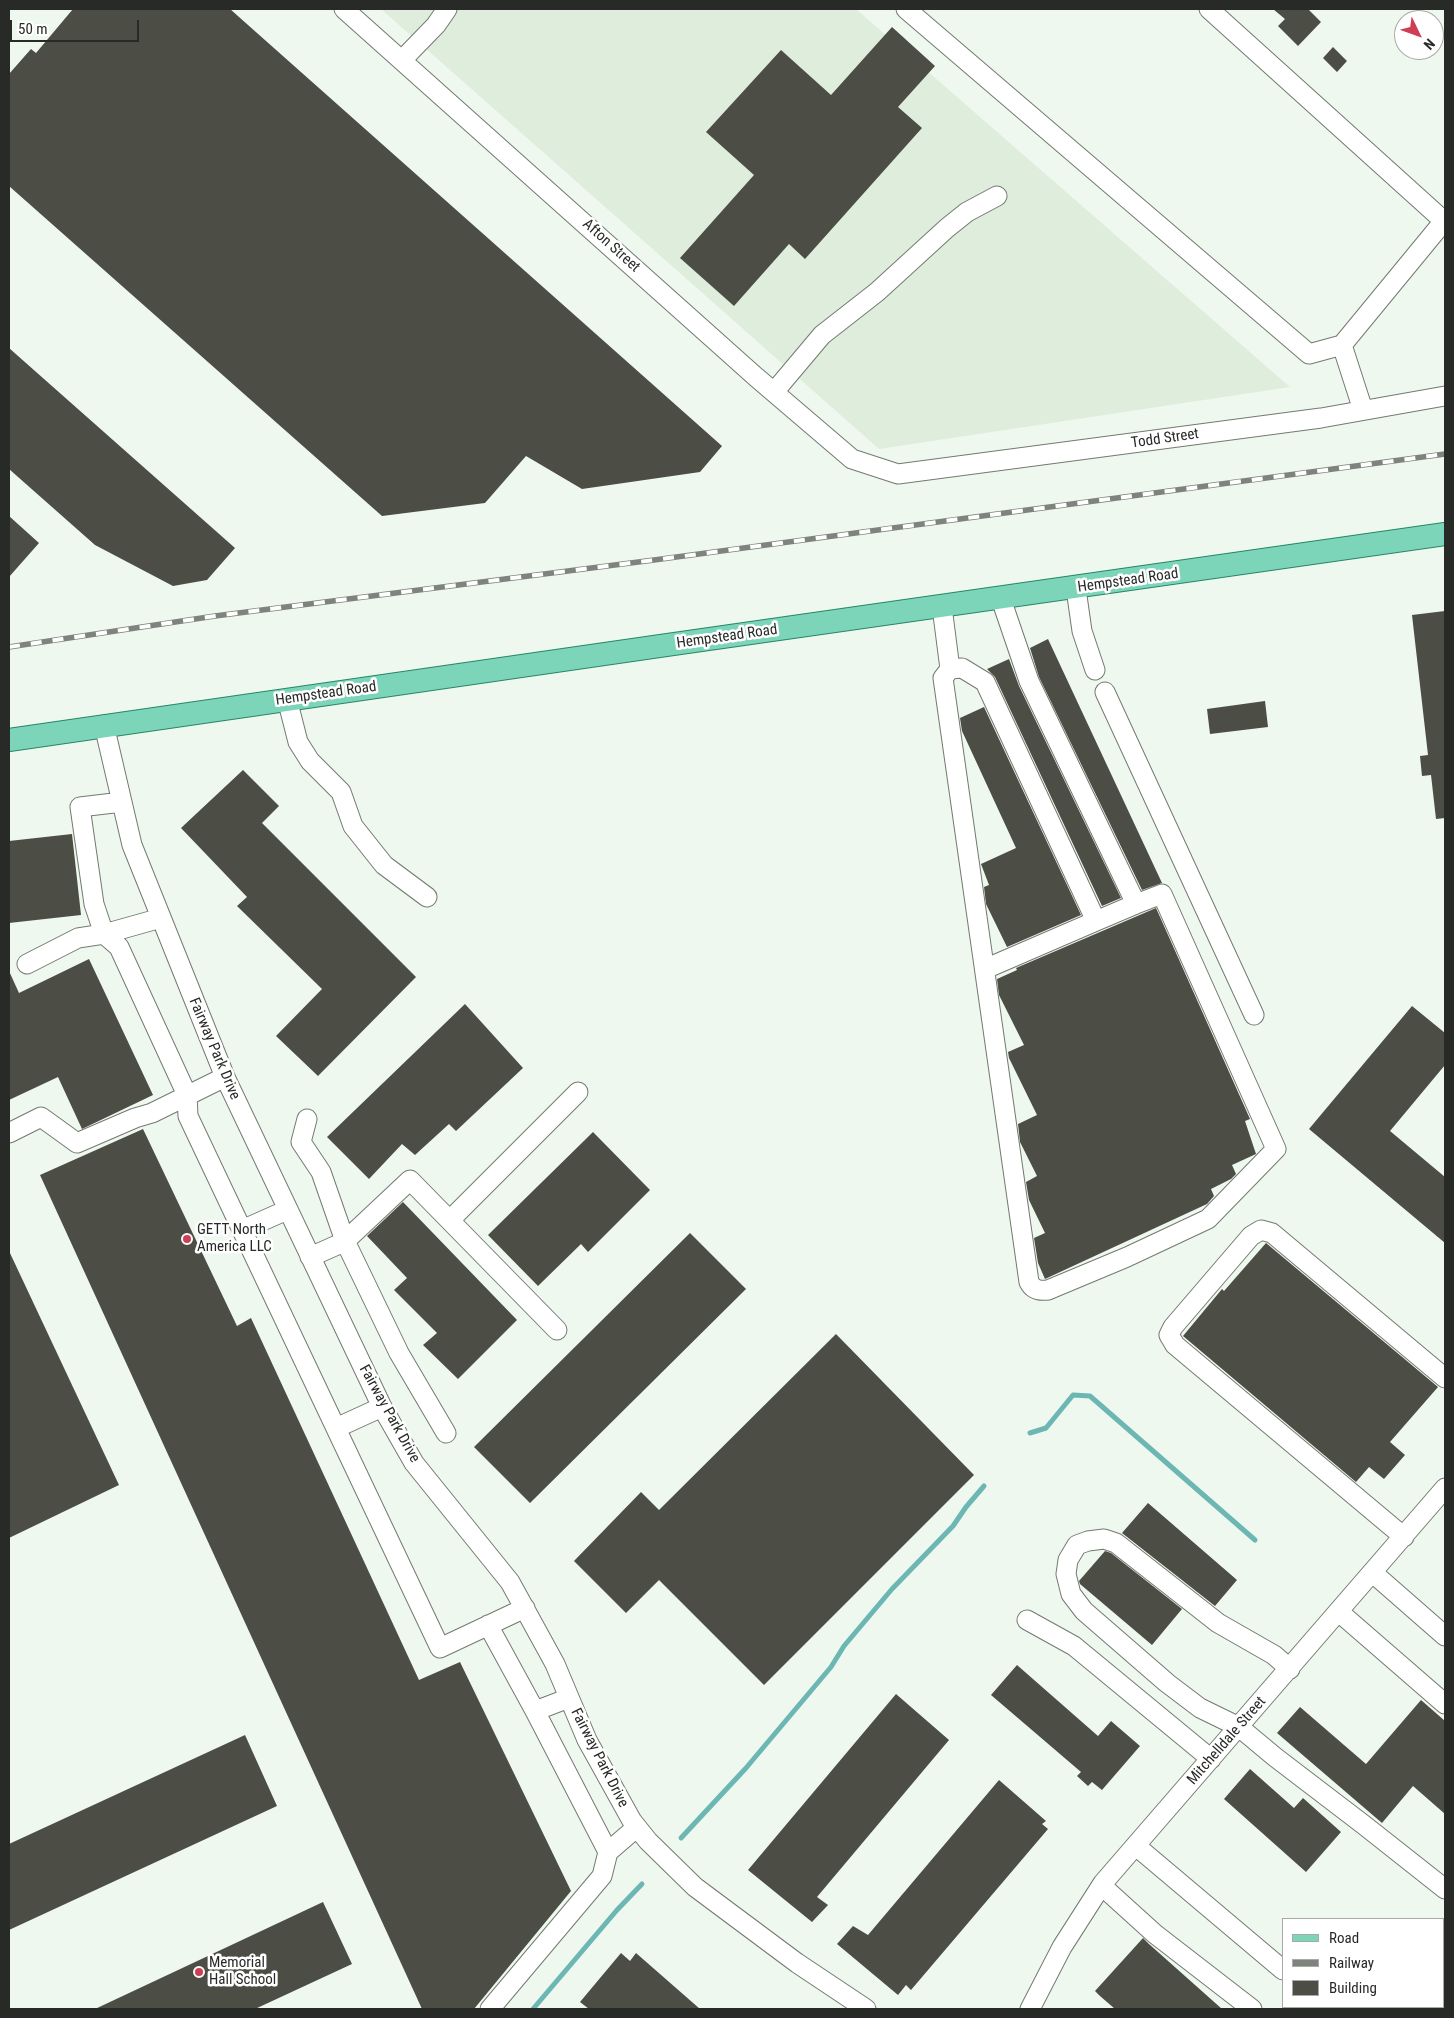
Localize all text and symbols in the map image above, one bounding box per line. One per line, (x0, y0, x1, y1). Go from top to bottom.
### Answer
scale bar (12, 10, 141, 42)
north arrow (1394, 10, 1444, 60)
text: 50 m (18, 20, 48, 38)
text: N (1421, 36, 1438, 53)
street label: Afton Street (579, 216, 643, 276)
street label: Todd Street (1130, 425, 1200, 453)
street label: Hempstead Road (1076, 565, 1180, 597)
street label: Hempstead Road (675, 621, 779, 653)
street label: Hempstead Road (274, 678, 378, 710)
street label: Fairway Park Drive (184, 995, 244, 1103)
place label: GETT North America LLC (197, 1221, 272, 1256)
marker: GETT North America LLC (181, 1233, 193, 1245)
street label: Fairway Park Drive (355, 1362, 423, 1466)
street label: Mitchelldale Street (1184, 1693, 1270, 1789)
street label: Fairway Park Drive (566, 1705, 632, 1811)
legend (1282, 1918, 1444, 2008)
text: Road (1329, 1929, 1359, 1947)
place label: Memorial Hall School (209, 1954, 276, 1989)
text: Railway (1329, 1954, 1374, 1972)
marker: Memorial Hall School (193, 1966, 205, 1978)
text: Building (1329, 1979, 1377, 1997)

